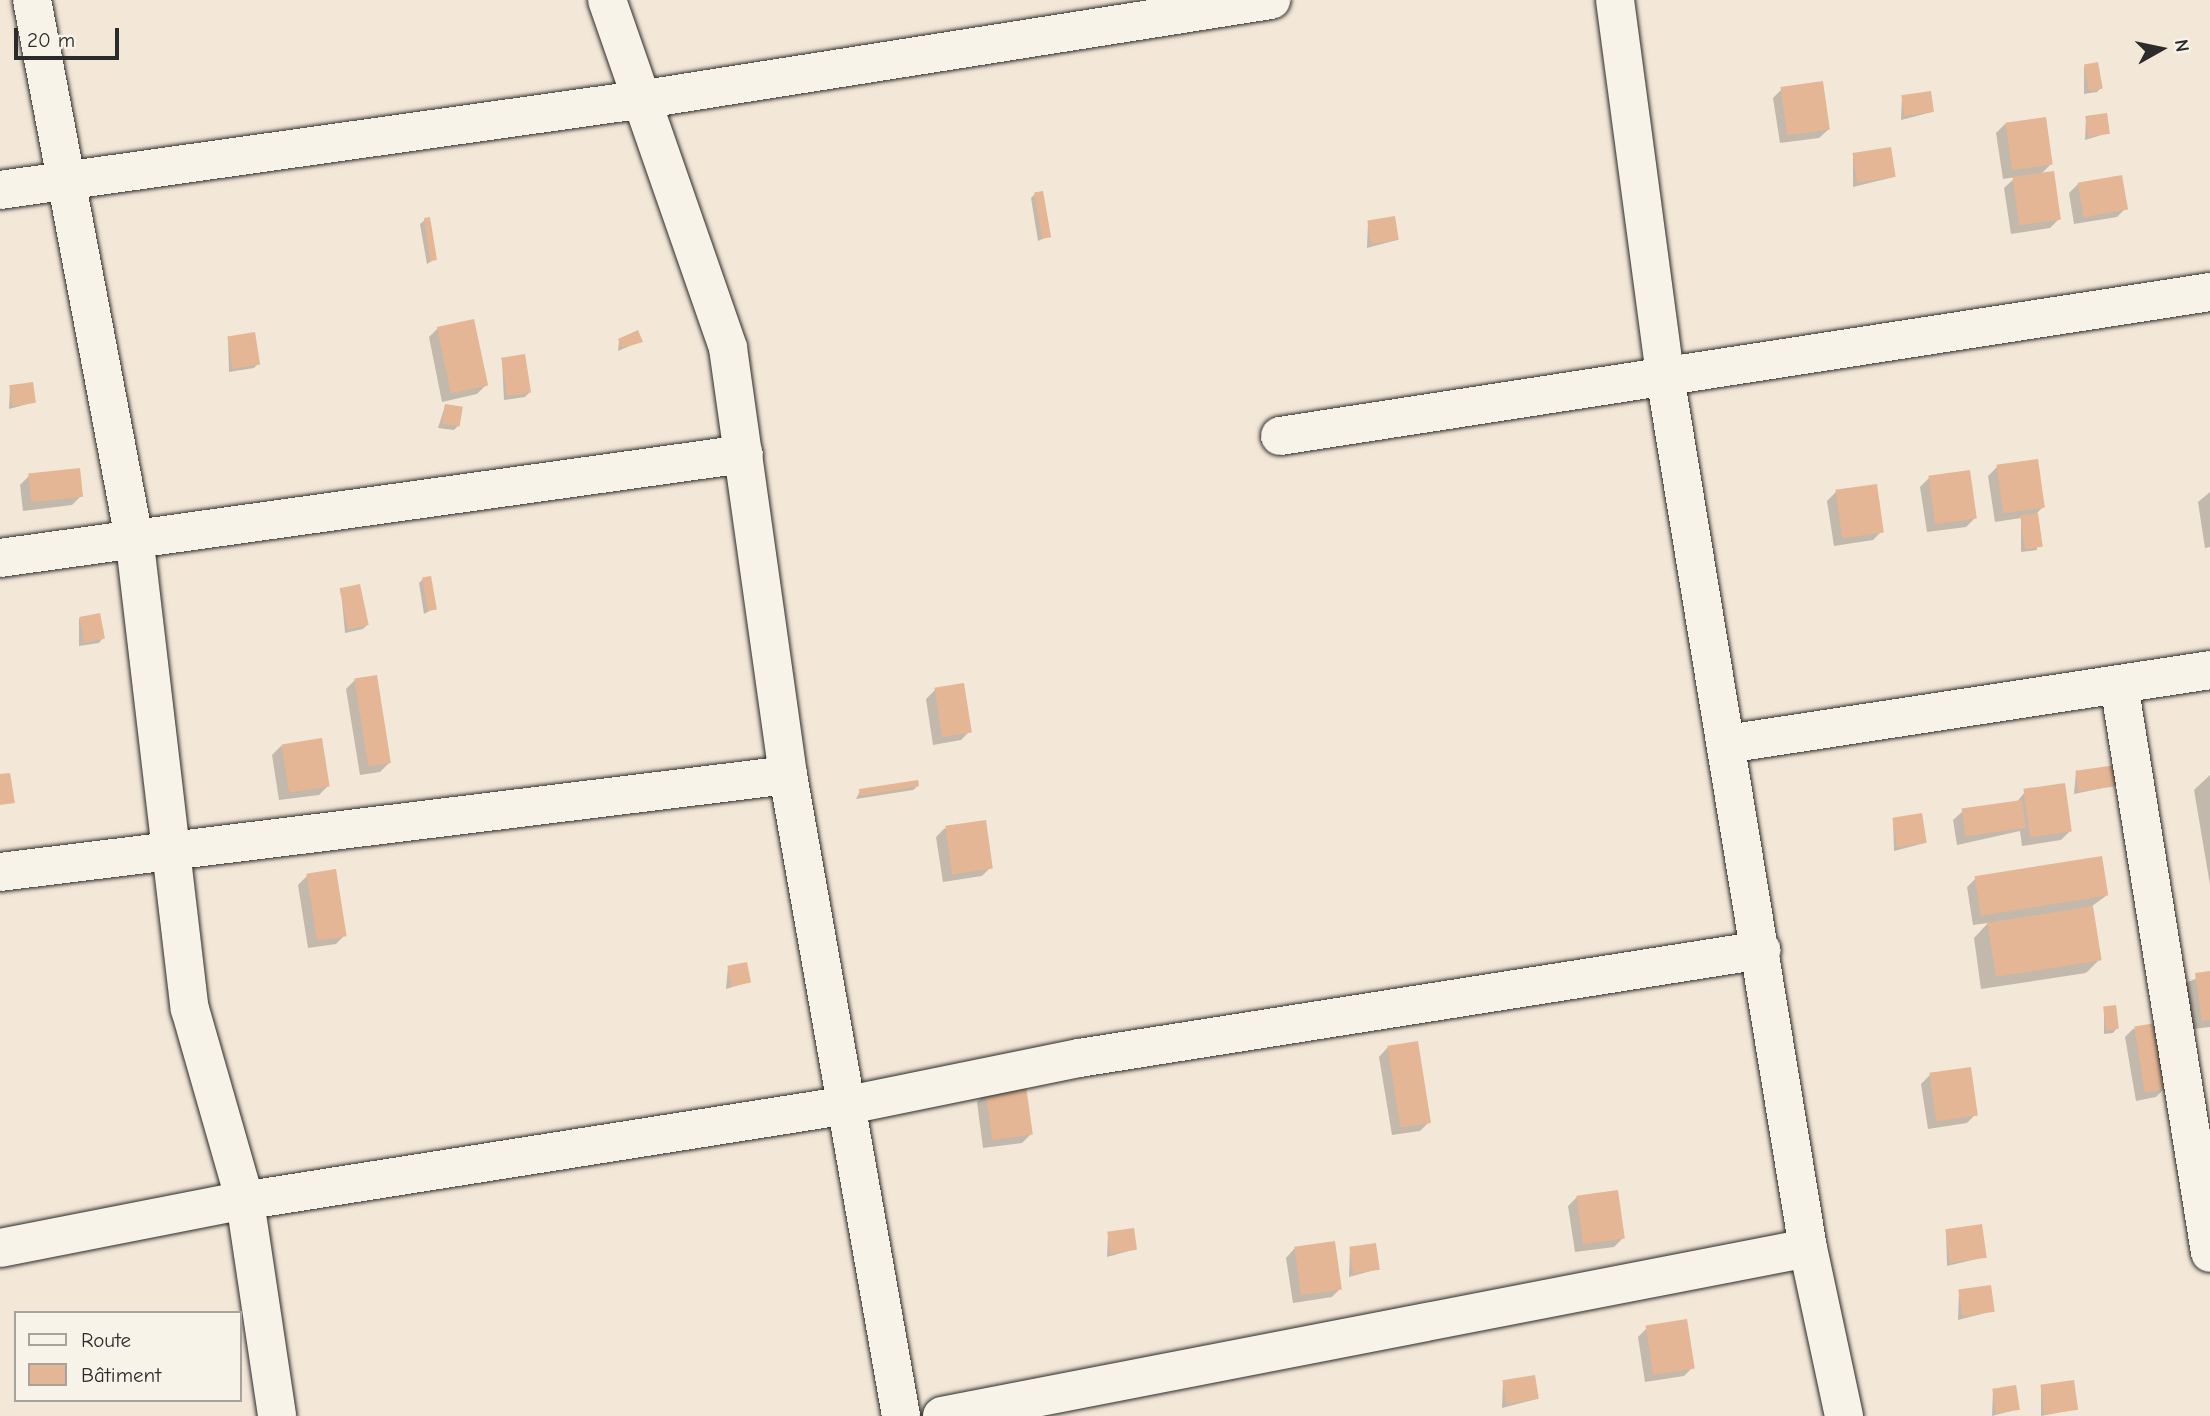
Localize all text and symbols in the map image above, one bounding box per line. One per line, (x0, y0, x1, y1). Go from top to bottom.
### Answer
scale bar (18, 14, 122, 58)
north arrow (2126, 14, 2196, 84)
text: 20 m (27, 28, 75, 52)
text: N (2170, 38, 2194, 54)
legend (14, 1311, 242, 1402)
text: Route (81, 1328, 131, 1352)
text: Bâtiment (81, 1363, 161, 1387)

